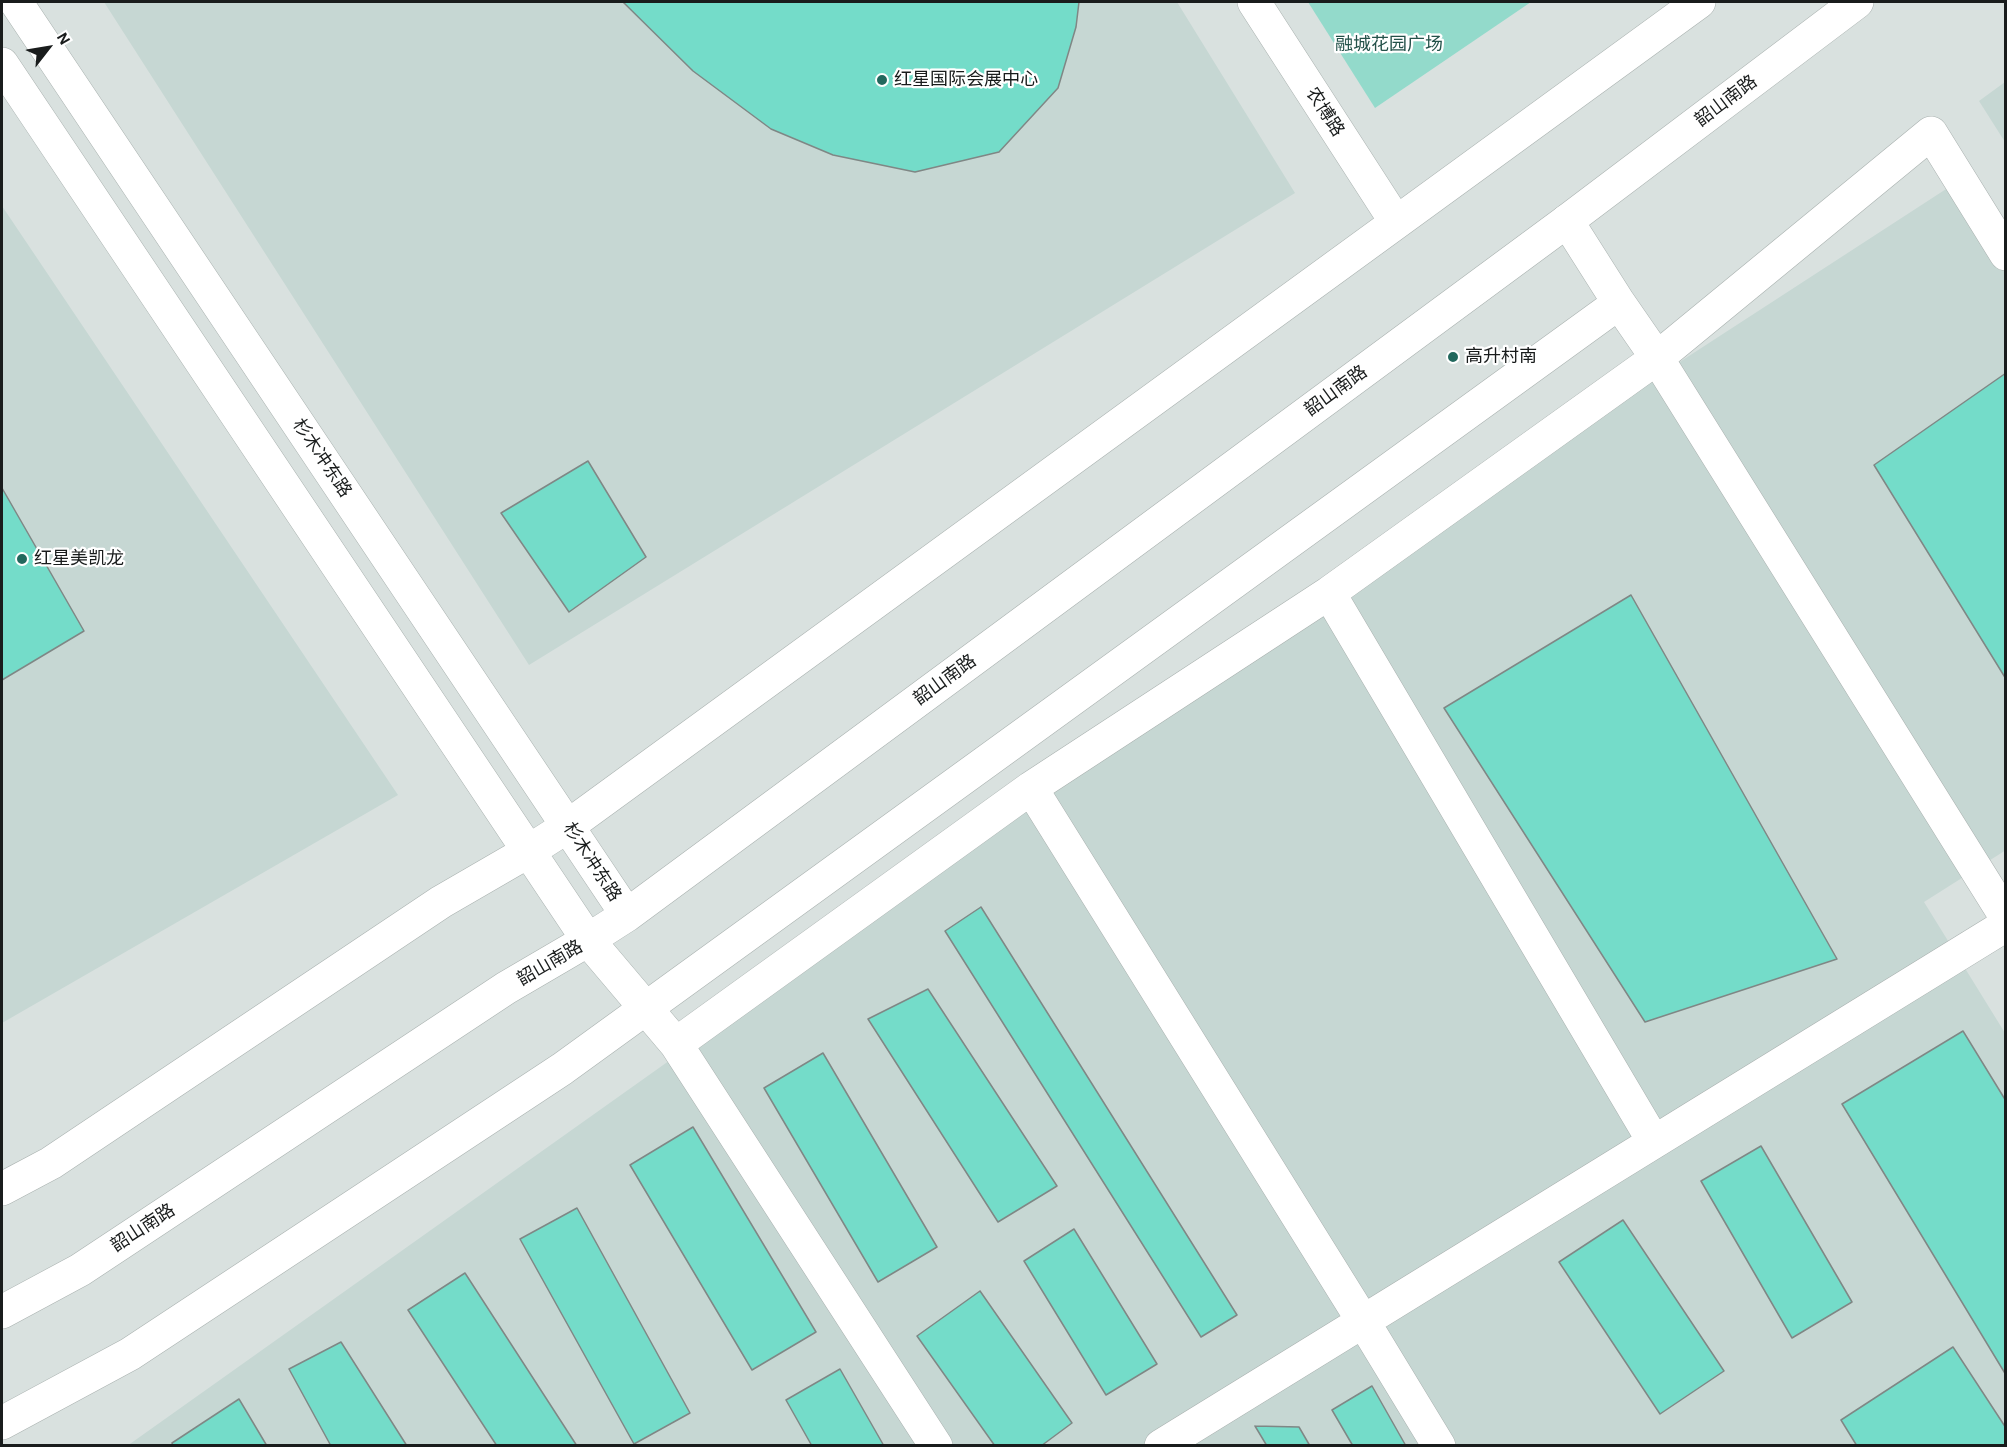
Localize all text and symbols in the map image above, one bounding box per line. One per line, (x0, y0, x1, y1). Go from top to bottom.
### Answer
north arrow (18, 18, 78, 78)
text: N (54, 30, 73, 48)
park label: 融城花园广场 (1335, 34, 1443, 56)
place label: 红星国际会展中心 (894, 69, 1038, 91)
street label: 韶山南路 (1691, 71, 1761, 131)
marker: 红星国际会展中心 (875, 73, 889, 87)
street label: 农博路 (1301, 83, 1349, 141)
place label: 高升村南 (1465, 346, 1537, 368)
marker: 高升村南 (1446, 350, 1460, 364)
street label: 韶山南路 (1301, 361, 1371, 421)
street label: 杉木冲东路 (288, 415, 356, 501)
place label: 红星美凯龙 (34, 548, 124, 570)
marker: 红星美凯龙 (15, 552, 29, 566)
street label: 韶山南路 (910, 650, 980, 710)
street label: 杉木冲东路 (558, 818, 626, 906)
street label: 韶山南路 (513, 936, 587, 990)
street label: 韶山南路 (107, 1199, 179, 1257)

